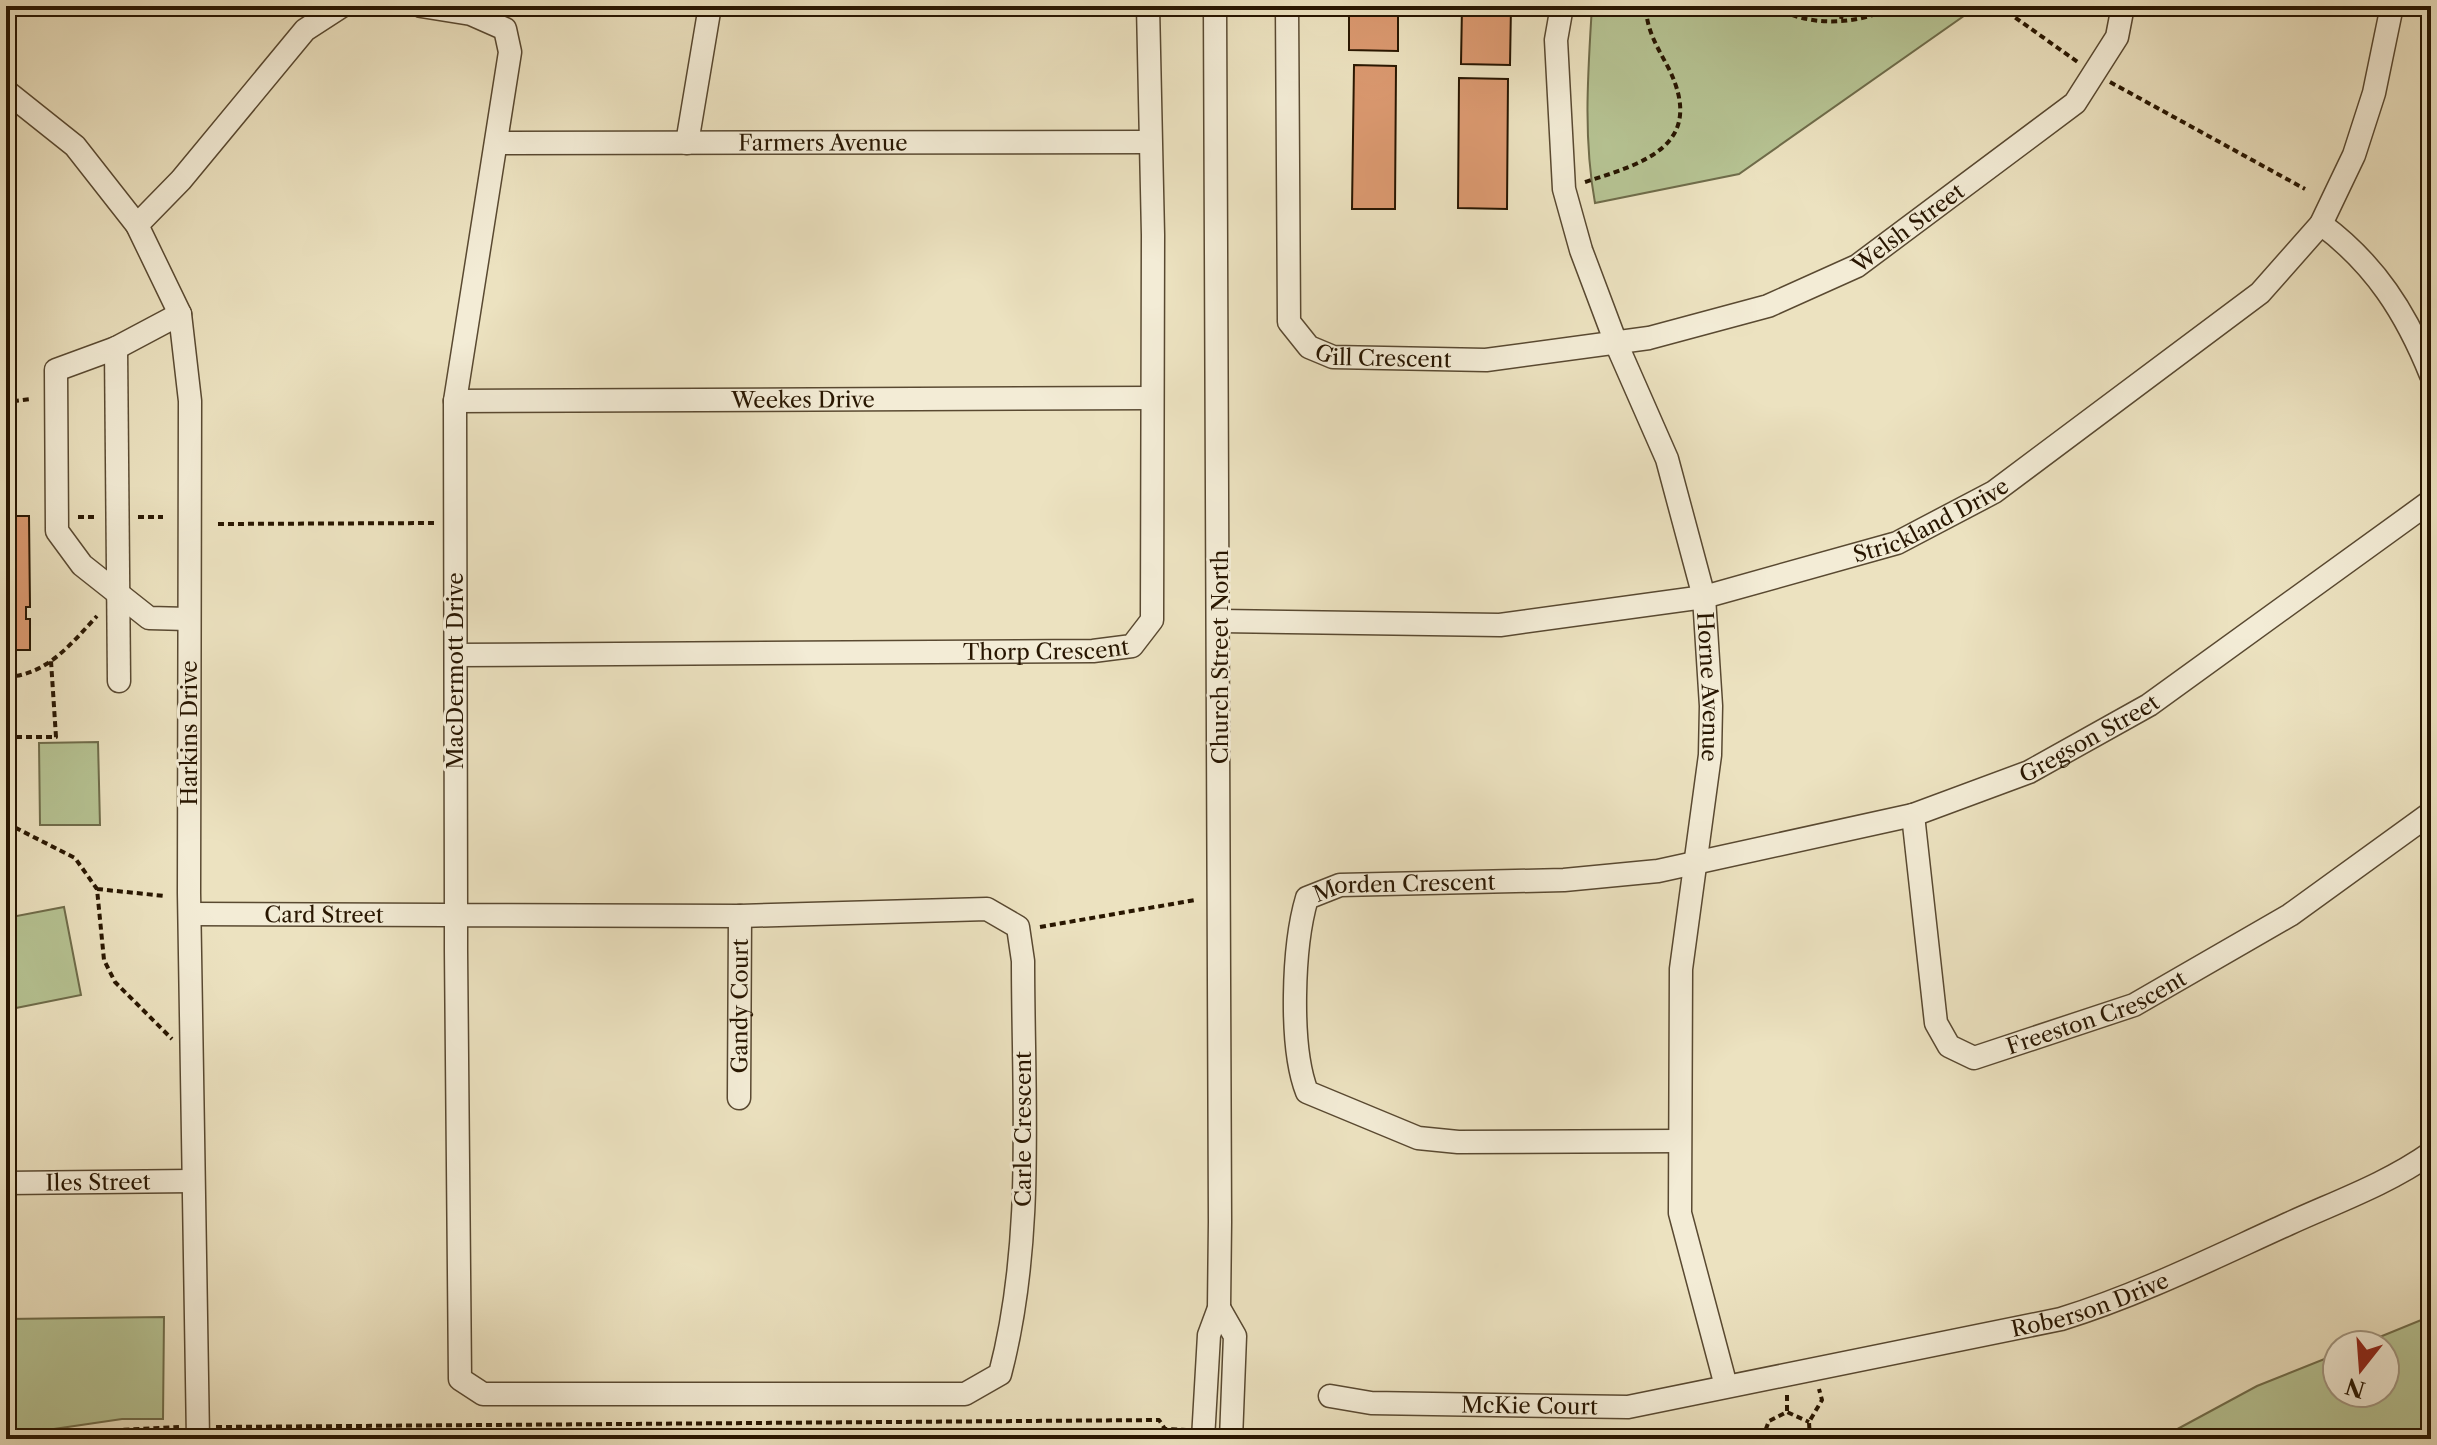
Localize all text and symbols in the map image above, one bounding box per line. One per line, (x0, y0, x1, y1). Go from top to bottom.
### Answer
street label: Farmers Avenue (738, 129, 908, 157)
street label: Welsh Street (1846, 178, 1970, 279)
street label: Gill Crescent (1311, 338, 1452, 373)
street label: Weekes Drive (730, 386, 875, 414)
street label: Strickland Drive (1850, 473, 2014, 569)
street label: Church Street North (1207, 549, 1234, 764)
street label: MacDermott Drive (442, 572, 469, 770)
street label: Horne Avenue (1691, 611, 1724, 764)
street label: Thorp Crescent (963, 634, 1131, 666)
street label: Harkins Drive (176, 660, 203, 806)
street label: Gregson Street (2016, 689, 2165, 788)
street label: Morden Crescent (1310, 869, 1496, 908)
street label: Card Street (264, 901, 384, 929)
street label: Gandy Court (726, 938, 754, 1074)
street label: Freeston Crescent (2003, 965, 2191, 1060)
street label: Carle Crescent (1010, 1051, 1037, 1207)
street label: Iles Street (45, 1168, 151, 1197)
street label: Roberson Drive (2009, 1267, 2173, 1343)
north arrow (2321, 1329, 2401, 1409)
text: N (2342, 1372, 2368, 1403)
street label: McKie Court (1461, 1391, 1598, 1421)

